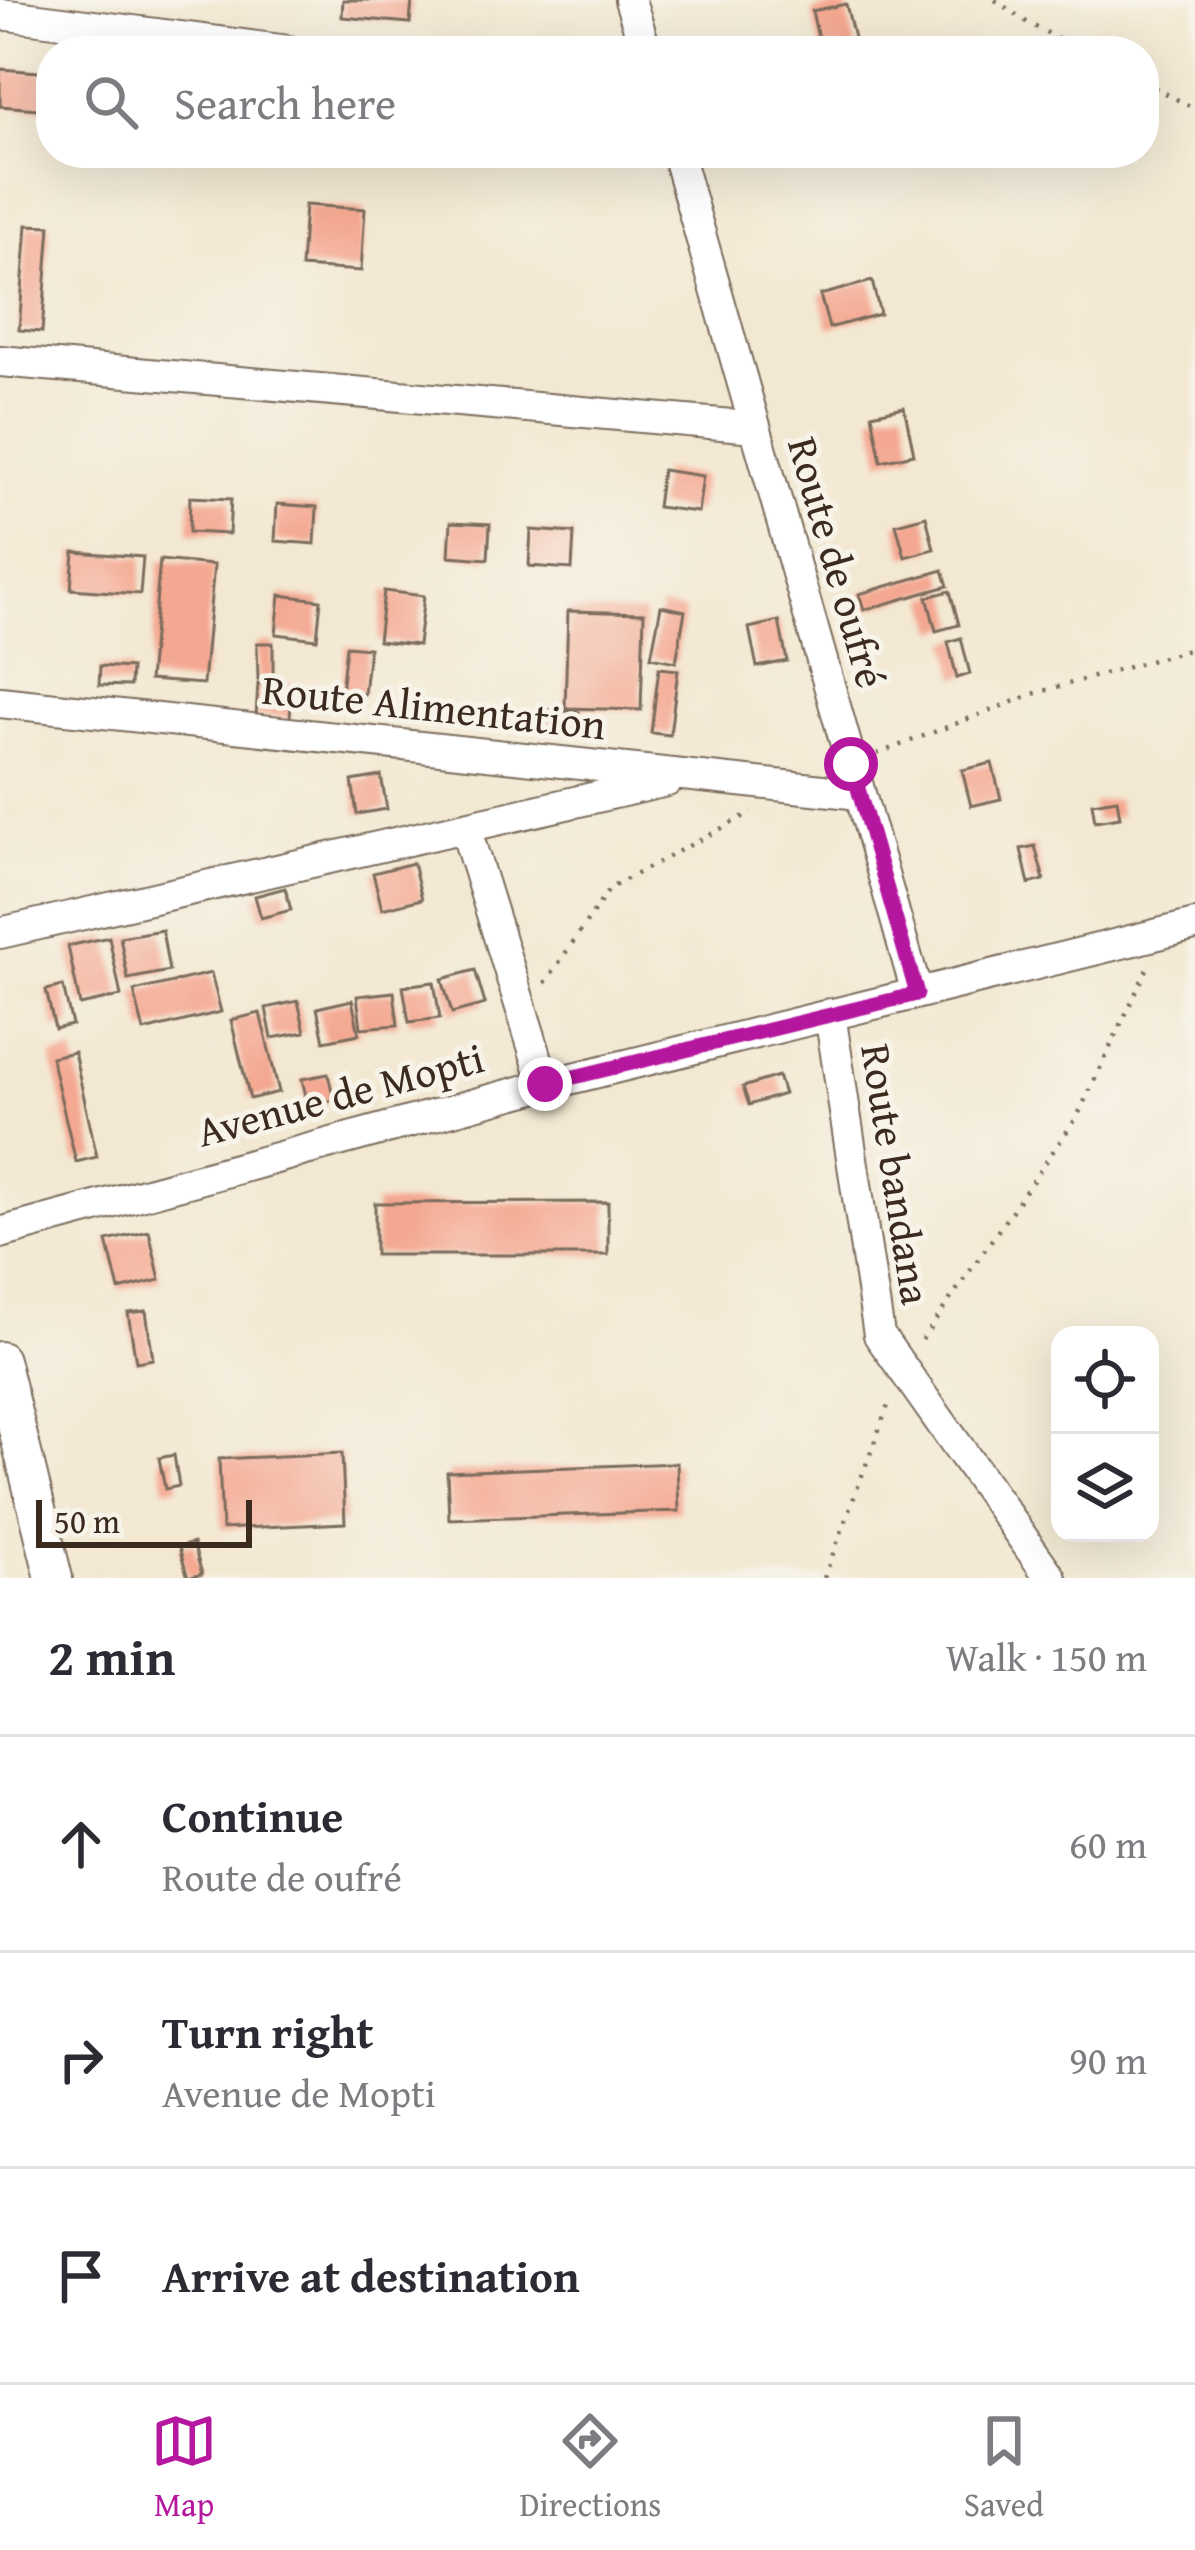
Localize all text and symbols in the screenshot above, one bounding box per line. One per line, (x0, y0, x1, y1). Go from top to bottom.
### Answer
search box (36, 36, 1159, 168)
icon: search (78, 69, 144, 135)
text: Search here (174, 70, 396, 135)
street label: Route de oufré (773, 430, 903, 694)
street label: Route Alimentation (259, 658, 609, 754)
route start (824, 737, 878, 791)
street label: Avenue de Mopti (190, 1026, 490, 1162)
street label: Route bandana (846, 1039, 948, 1309)
route end (518, 1057, 572, 1111)
map controls (1051, 1326, 1159, 1542)
button: locate (1051, 1326, 1159, 1434)
button: layers (1051, 1434, 1159, 1542)
scale bar (36, 1494, 252, 1547)
text: 50 m (54, 1497, 120, 1545)
text: 2 min (48, 1619, 175, 1694)
text: Walk · 150 m (946, 1628, 1147, 1685)
text: Continue (162, 1783, 343, 1848)
icon: ahead (48, 1811, 114, 1877)
text: 60 m (1069, 1815, 1147, 1872)
text: Route de oufré (162, 1848, 402, 1905)
text: Turn right (162, 1999, 374, 2064)
icon: right (48, 2027, 114, 2093)
text: 90 m (1069, 2031, 1147, 2088)
text: Avenue de Mopti (162, 2064, 436, 2121)
icon: arrive (48, 2243, 114, 2309)
text: Arrive at destination (162, 2243, 580, 2308)
tab: Map (151, 2408, 217, 2528)
tab: Directions (520, 2408, 661, 2528)
tab: Saved (964, 2408, 1044, 2528)

